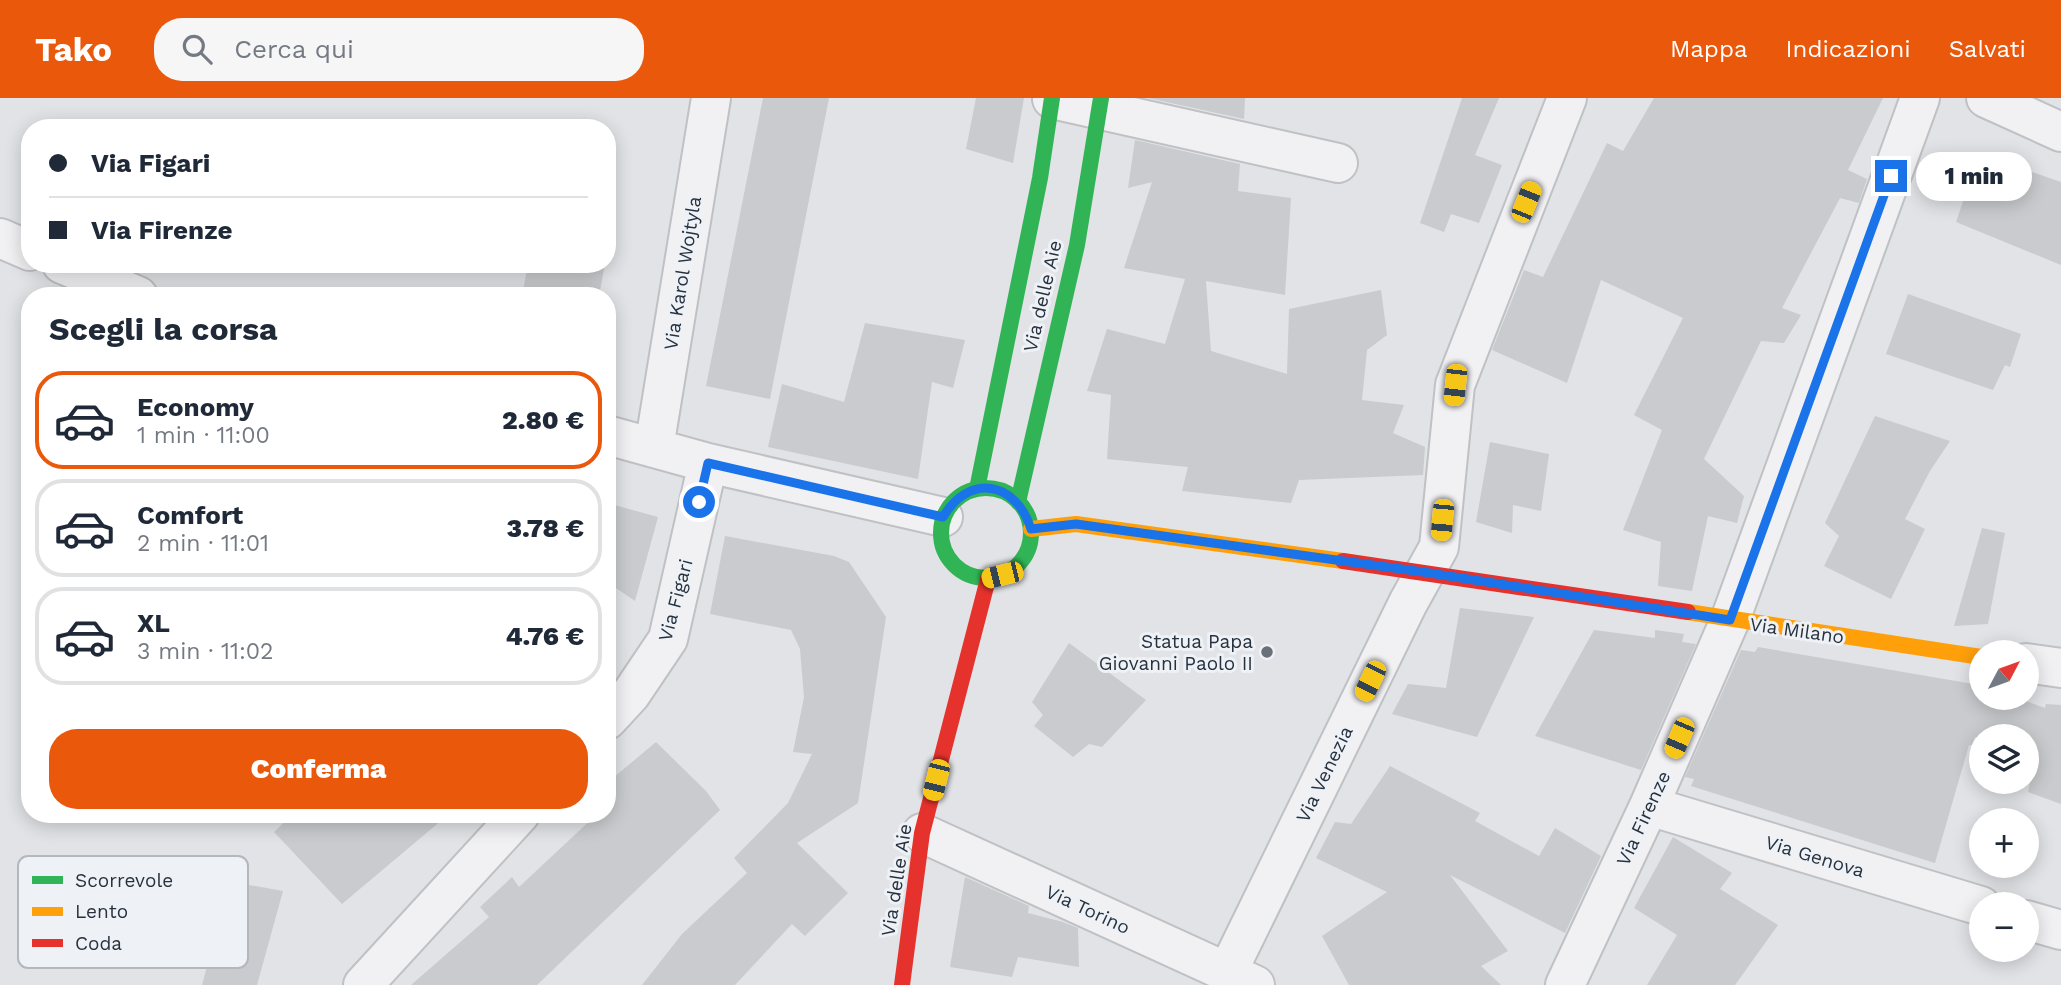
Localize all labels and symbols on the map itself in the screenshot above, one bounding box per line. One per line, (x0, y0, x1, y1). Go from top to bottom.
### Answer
callout: 1 min (1916, 152, 2031, 200)
route end (1875, 160, 1907, 192)
car (1509, 179, 1544, 225)
street label: Via Karol Wojtyla (659, 194, 706, 352)
street label: Via delle Aie (1018, 238, 1067, 354)
car (1443, 363, 1468, 407)
route start (683, 486, 715, 518)
car (1430, 498, 1455, 542)
street label: Via Figari (653, 556, 698, 644)
car (980, 560, 1025, 590)
street label: Via Milano (1748, 612, 1846, 649)
place label: Statua Papa Giovanni Paolo II (1099, 630, 1253, 675)
north arrow (1969, 640, 2039, 710)
marker: Statua Papa Giovanni Paolo II (1259, 644, 1275, 660)
car (1352, 658, 1389, 704)
car (1662, 715, 1697, 761)
street label: Via Venezia (1291, 722, 1358, 826)
car (921, 757, 952, 803)
street label: Via Firenze (1611, 767, 1675, 869)
street label: Via delle Aie (876, 822, 917, 938)
street label: Via Genova (1763, 831, 1867, 883)
legend (18, 856, 248, 968)
text: Scorrevole (75, 869, 173, 892)
street label: Via Torino (1042, 880, 1134, 939)
text: Lento (75, 900, 128, 923)
text: Coda (75, 932, 122, 955)

